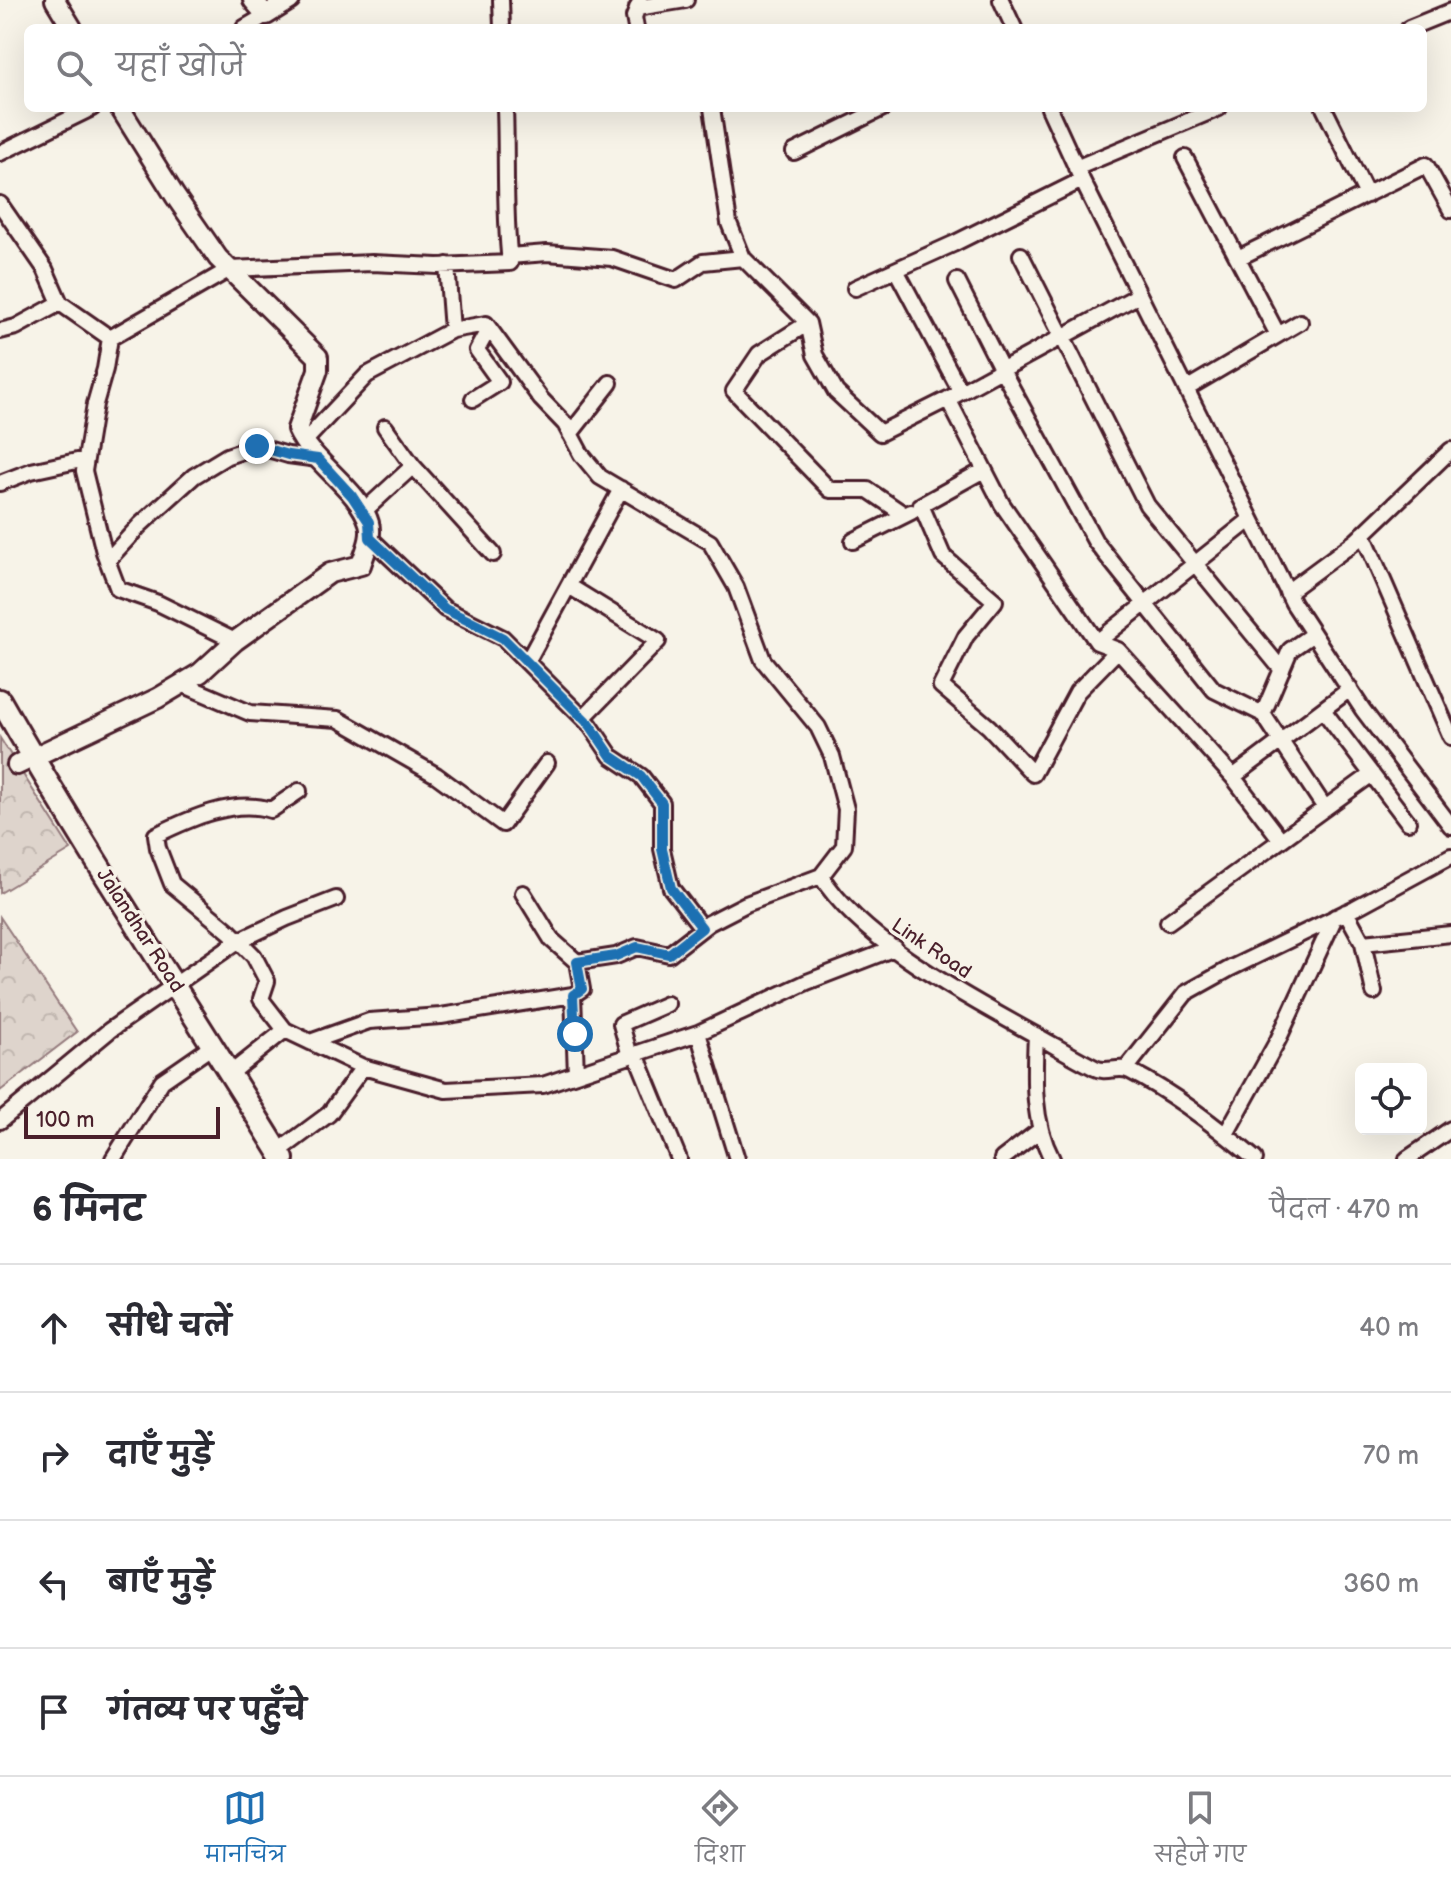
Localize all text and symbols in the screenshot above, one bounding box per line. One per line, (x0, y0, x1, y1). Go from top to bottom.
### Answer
search box (24, 24, 1427, 112)
icon: search (52, 46, 96, 90)
text: यहाँ खोजें (116, 49, 245, 85)
route end (239, 428, 275, 464)
street label: Jalandhar Road (91, 864, 189, 997)
street label: Link Road (887, 913, 976, 984)
route start (557, 1016, 593, 1052)
map controls (1355, 1063, 1427, 1135)
button: locate (1355, 1063, 1427, 1135)
scale bar (24, 1103, 220, 1139)
text: 100 m (36, 1107, 95, 1134)
text: 6 मिनट (32, 1189, 144, 1230)
text: पैदल · 470 m (1269, 1195, 1419, 1226)
icon: ahead (32, 1306, 76, 1350)
text: सीधे चलें (108, 1309, 231, 1345)
text: 40 m (1359, 1313, 1419, 1344)
icon: right (32, 1434, 76, 1478)
text: दाएँ मुड़ें (108, 1437, 213, 1473)
text: 70 m (1362, 1441, 1419, 1472)
icon: left (32, 1562, 76, 1606)
text: बाएँ मुड़ें (108, 1565, 214, 1601)
text: 360 m (1343, 1569, 1419, 1600)
icon: arrive (32, 1690, 76, 1734)
text: गंतव्य पर पहुँचे (108, 1693, 307, 1729)
tab: मानचित्र (205, 1786, 285, 1879)
tab: दिशा (695, 1786, 745, 1879)
tab: सहेजे गए (1155, 1786, 1246, 1879)

